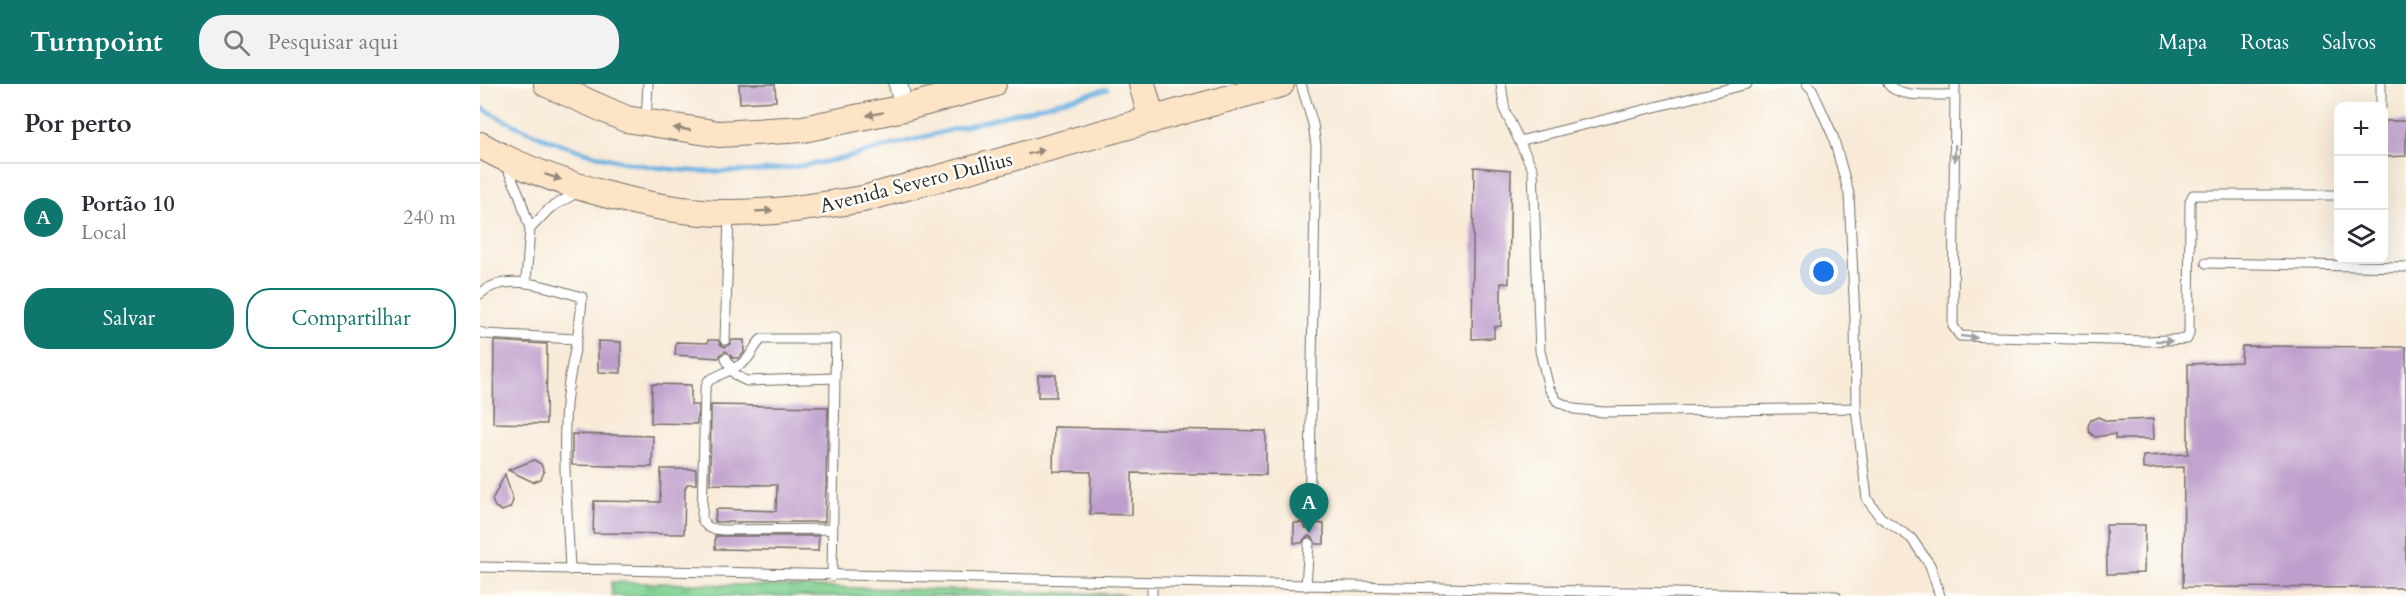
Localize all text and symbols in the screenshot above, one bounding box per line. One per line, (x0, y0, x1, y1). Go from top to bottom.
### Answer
search box (199, 15, 619, 69)
text: Turnpoint (30, 23, 163, 61)
icon: search (220, 26, 253, 59)
text: Pesquisar aqui (268, 27, 398, 57)
text: Mapa (2158, 28, 2207, 57)
text: Rotas (2240, 28, 2289, 57)
text: Salvos (2322, 28, 2376, 57)
map controls (2334, 102, 2388, 264)
button: + (2334, 102, 2388, 156)
text: Por perto (24, 106, 132, 141)
one-way arrow (866, 110, 885, 119)
one-way arrow (673, 124, 692, 133)
one-way arrow (1950, 144, 1960, 163)
street label: Avenida Severo Dullius (817, 145, 1015, 219)
one-way arrow (1027, 146, 1045, 156)
button: − (2334, 156, 2388, 210)
one-way arrow (544, 173, 562, 182)
text: Portão 10 (81, 189, 175, 219)
text: A (36, 204, 51, 231)
text: 240 m (403, 204, 456, 231)
one-way arrow (755, 207, 774, 216)
button: layers (2334, 210, 2388, 264)
text: Local (81, 219, 127, 246)
your location (1809, 257, 1838, 286)
button: Salvar (24, 288, 234, 349)
button: Compartilhar (246, 288, 456, 349)
one-way arrow (1960, 332, 1979, 342)
one-way arrow (2155, 336, 2174, 346)
pin: A (1290, 484, 1328, 533)

